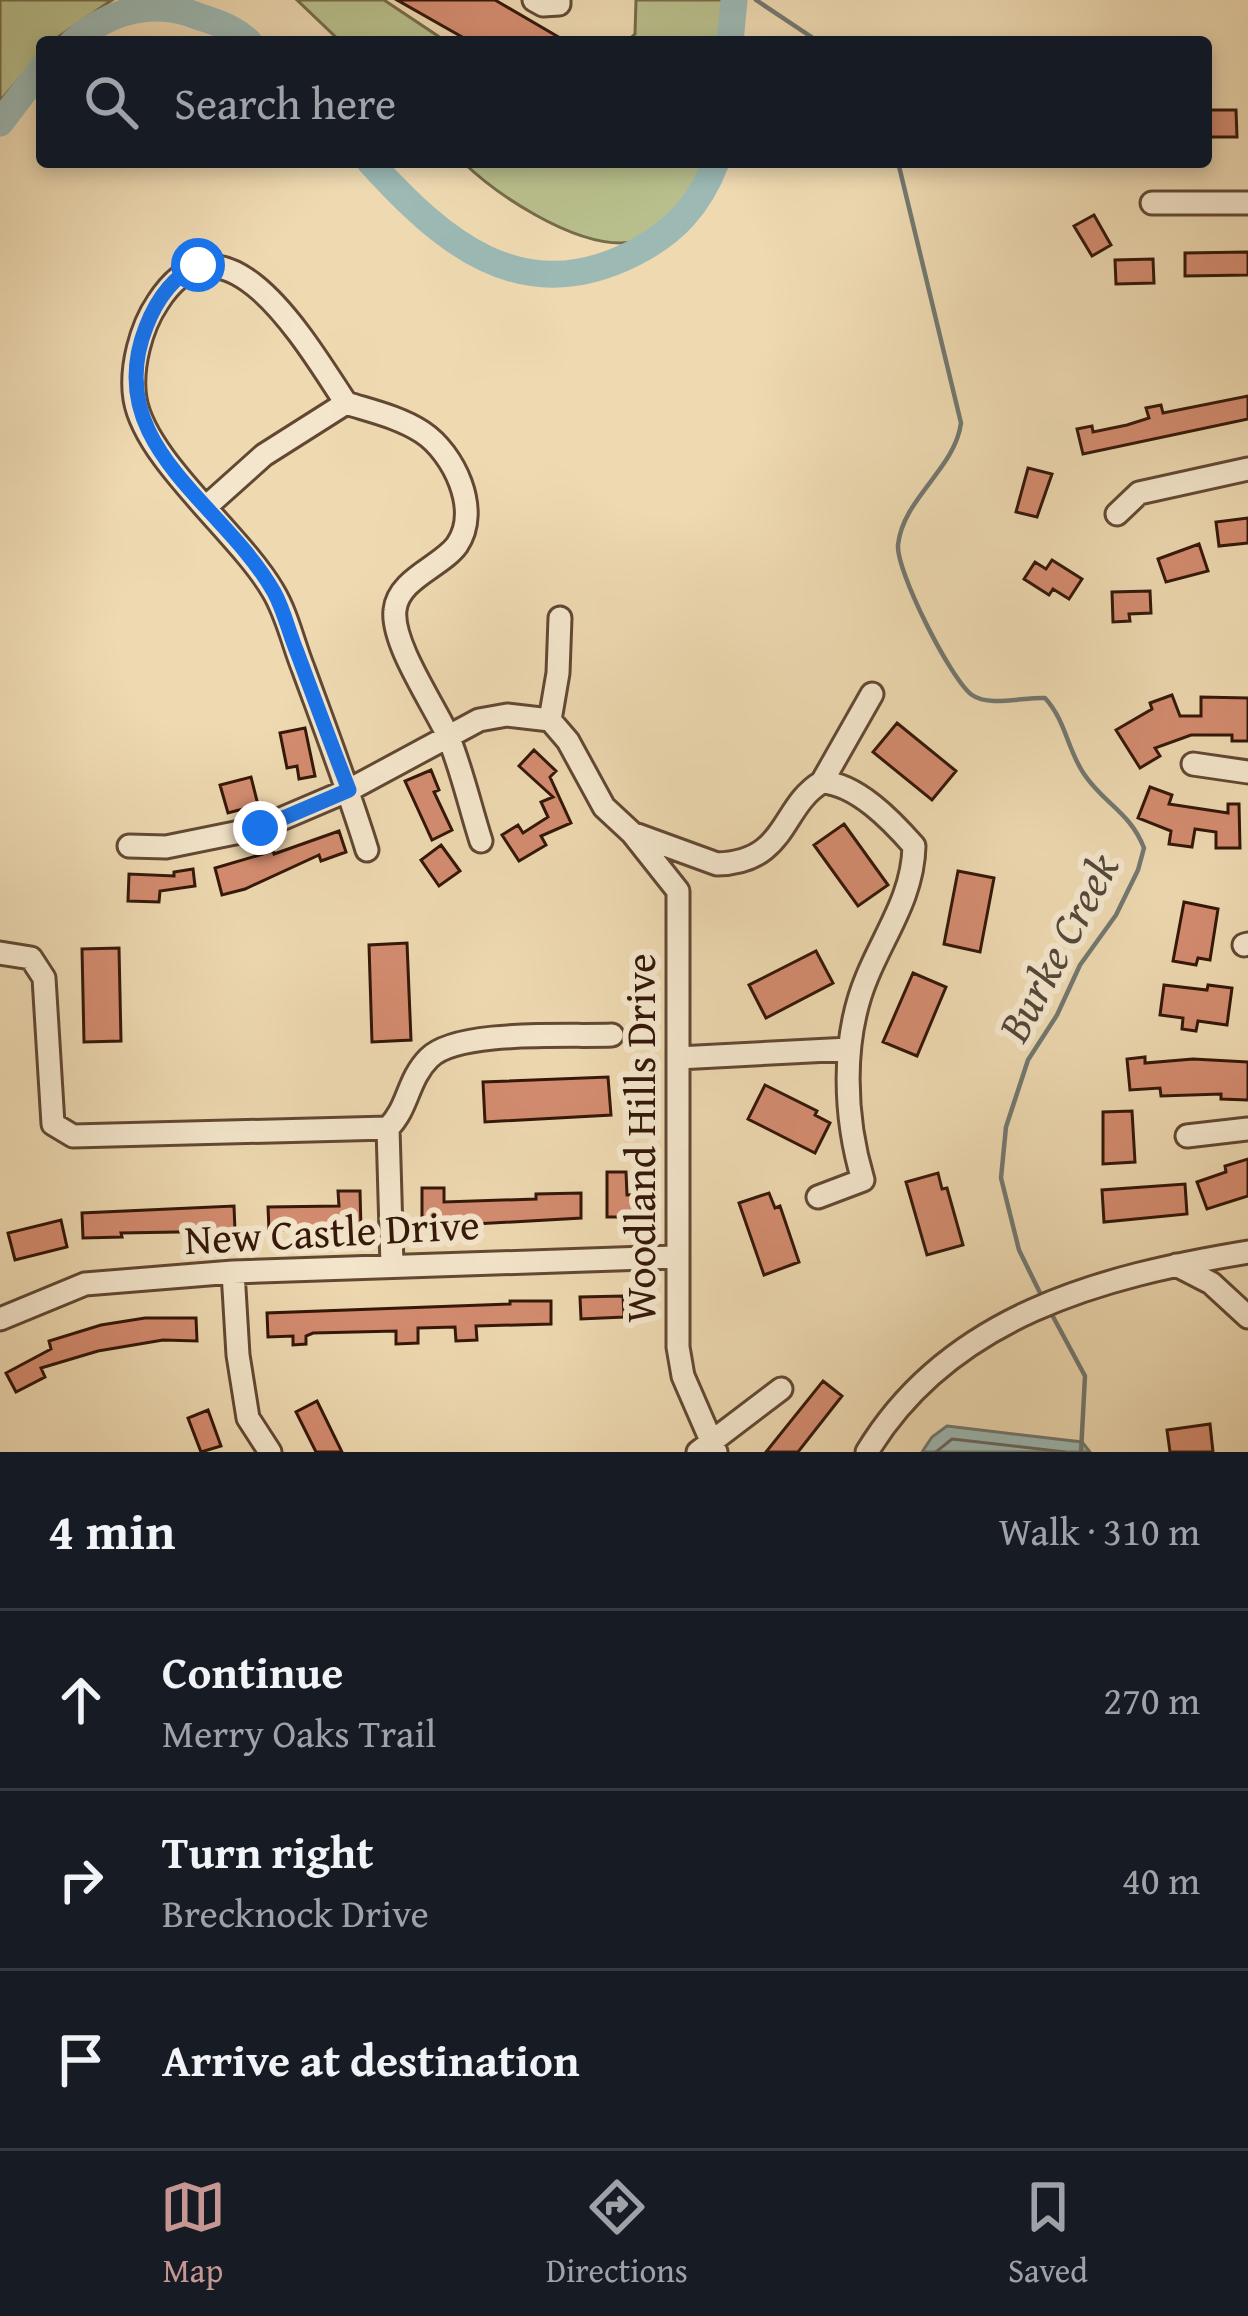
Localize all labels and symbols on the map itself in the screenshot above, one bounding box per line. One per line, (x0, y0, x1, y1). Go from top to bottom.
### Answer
route start (171, 238, 225, 292)
route end (233, 801, 287, 855)
water label: Burke Creek (980, 841, 1134, 1053)
street label: Woodland Hills Drive (609, 953, 670, 1323)
street label: New Castle Drive (183, 1193, 481, 1269)

